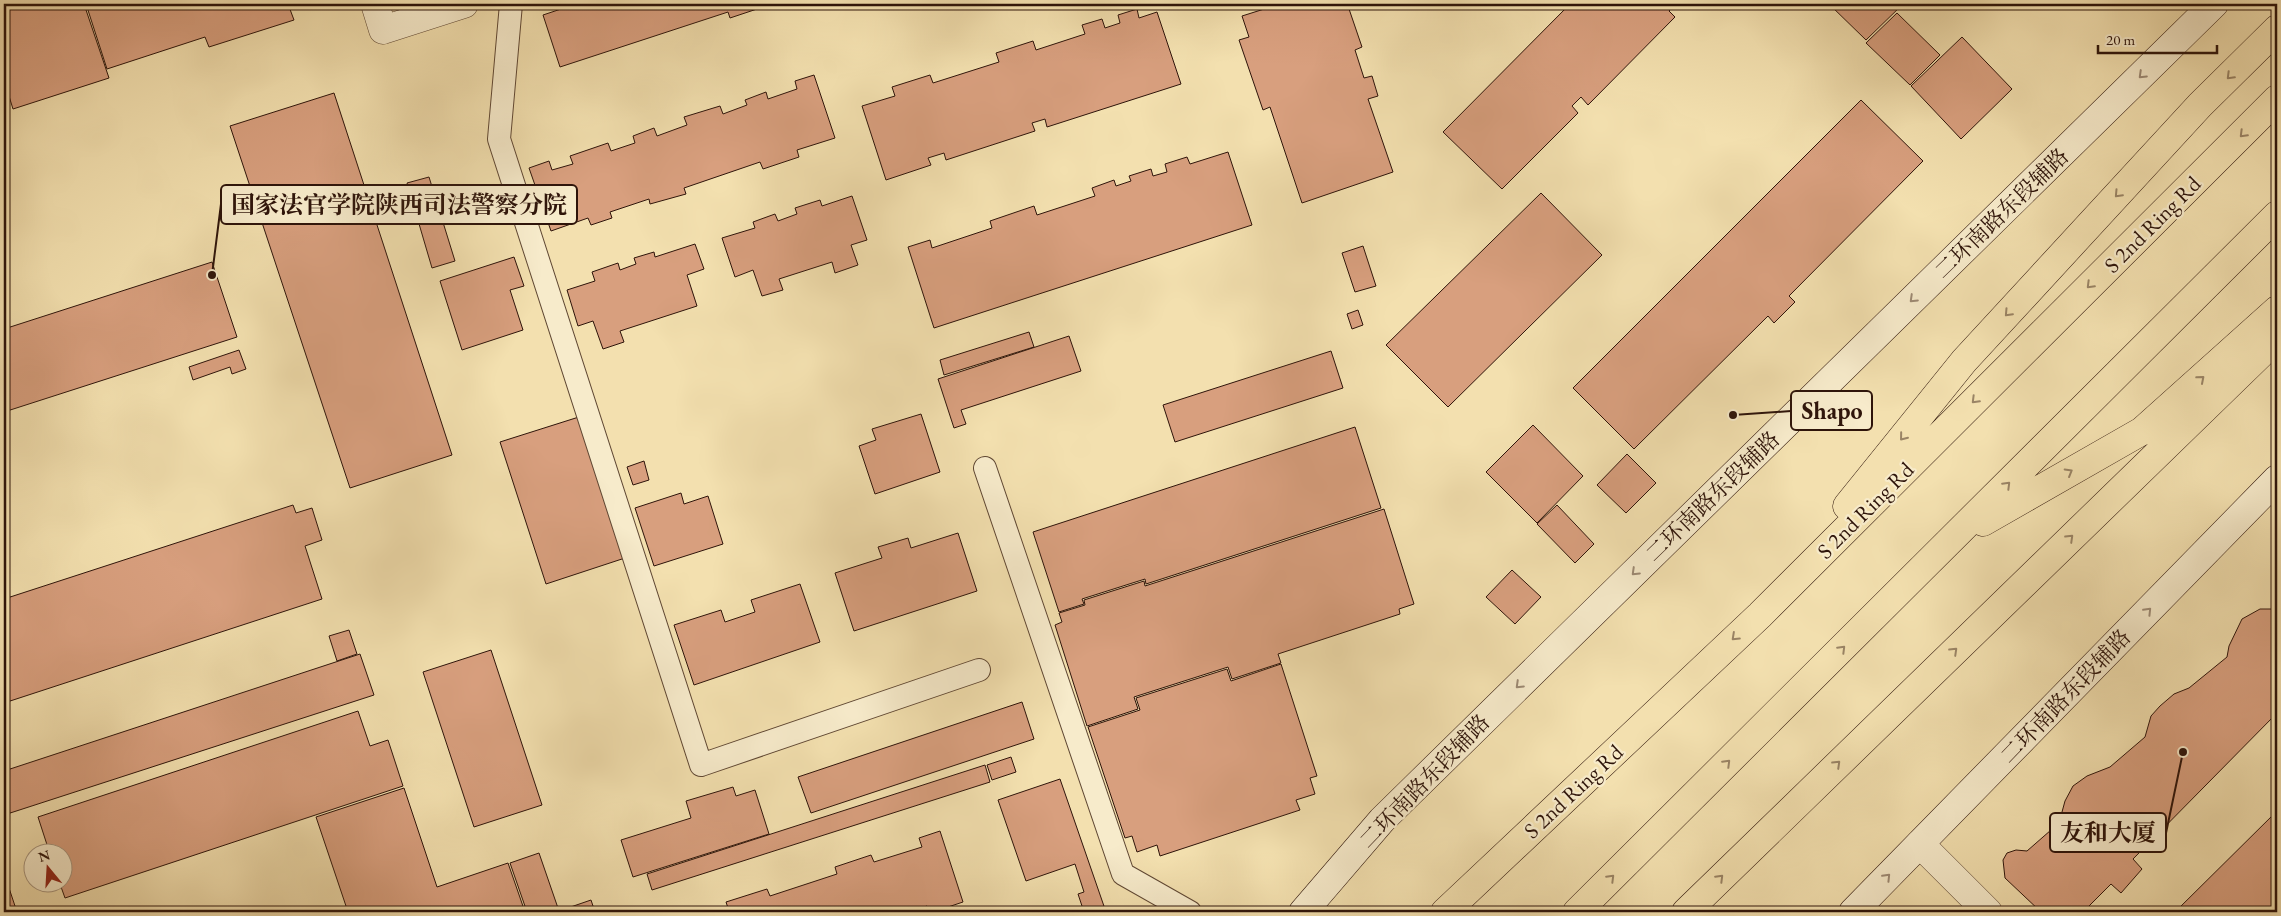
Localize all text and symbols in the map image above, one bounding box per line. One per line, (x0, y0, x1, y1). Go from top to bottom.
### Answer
scale bar (2098, 22, 2217, 54)
text: 20 m (2106, 30, 2135, 49)
one-way arrow (2139, 69, 2148, 78)
one-way arrow (2227, 70, 2236, 79)
one-way arrow (2240, 128, 2249, 137)
street label: 二环南路东段辅路 (1928, 142, 2075, 285)
street label: S 2nd Ring Rd (2098, 169, 2208, 279)
callout: 国家法官学院陕西司法警察分院 (221, 185, 577, 224)
one-way arrow (2115, 188, 2124, 197)
text: 国家法官学院陕西司法警察分院 (231, 189, 567, 220)
one-way arrow (2087, 279, 2096, 288)
one-way arrow (1910, 293, 1919, 302)
one-way arrow (2005, 307, 2014, 316)
one-way arrow (2196, 376, 2205, 385)
callout: Shapo (1791, 391, 1872, 430)
one-way arrow (1972, 394, 1981, 403)
text: Shapo (1801, 395, 1863, 426)
street label: 二环南路东段辅路 (1639, 425, 1786, 568)
one-way arrow (1899, 431, 1908, 440)
street label: S 2nd Ring Rd (1811, 455, 1921, 565)
one-way arrow (2064, 469, 2073, 479)
one-way arrow (2001, 481, 2010, 490)
one-way arrow (2065, 535, 2074, 544)
one-way arrow (1631, 566, 1640, 575)
one-way arrow (2142, 608, 2151, 617)
street label: 二环南路东段辅路 (1994, 623, 2137, 770)
one-way arrow (1732, 631, 1741, 640)
one-way arrow (1836, 645, 1845, 654)
one-way arrow (1948, 648, 1957, 657)
one-way arrow (1515, 680, 1524, 689)
street label: 二环南路东段辅路 (1353, 708, 1496, 855)
street label: S 2nd Ring Rd (1517, 737, 1630, 845)
one-way arrow (1721, 760, 1730, 769)
one-way arrow (1831, 761, 1840, 770)
callout: 友和大厦 (2050, 813, 2166, 852)
text: 友和大厦 (2060, 817, 2156, 848)
north arrow (22, 844, 72, 894)
text: N (36, 845, 53, 866)
one-way arrow (1881, 874, 1890, 883)
one-way arrow (1606, 875, 1615, 884)
one-way arrow (1715, 875, 1724, 884)

